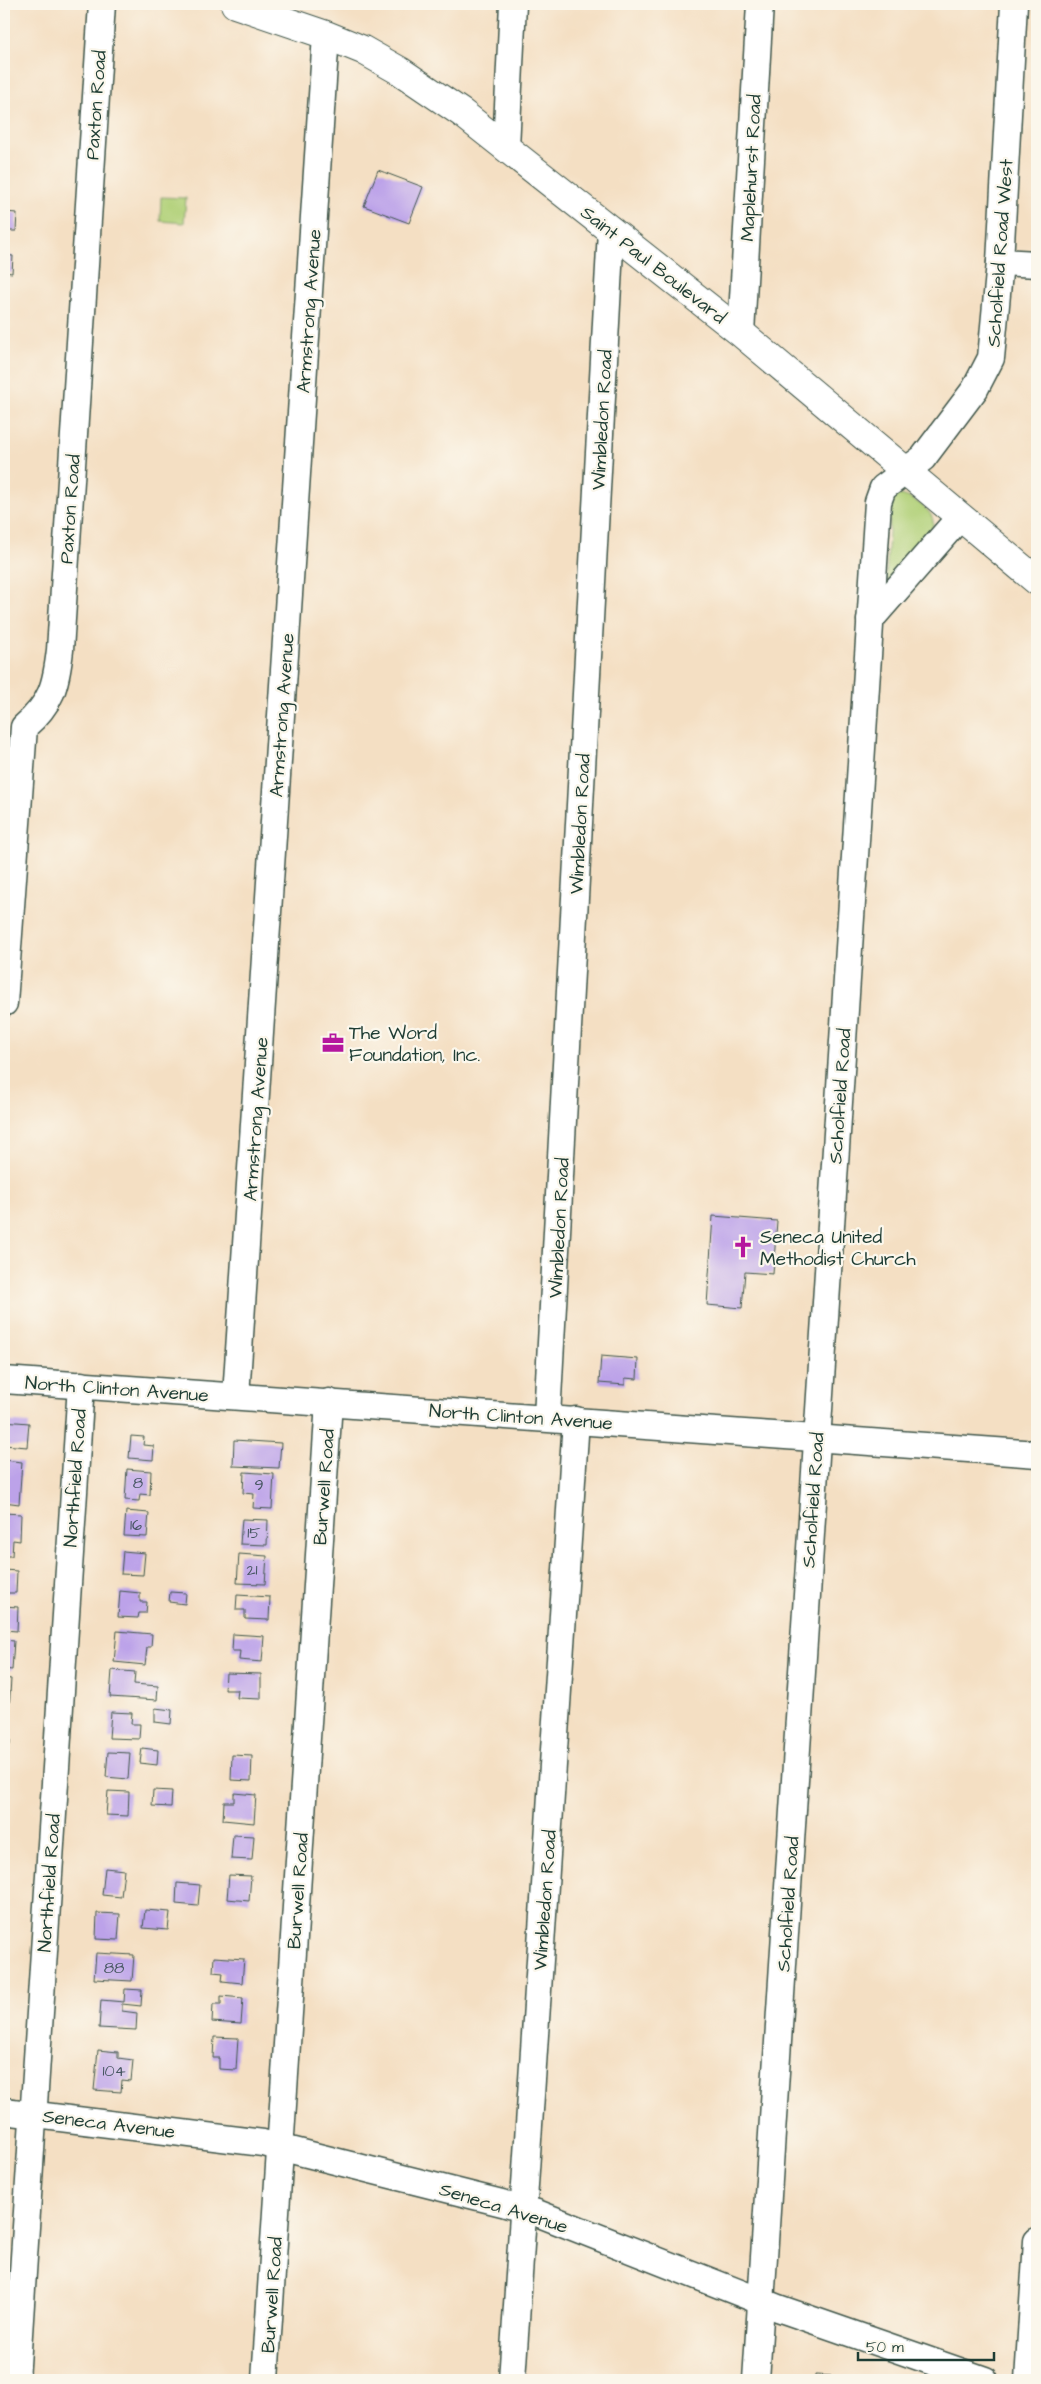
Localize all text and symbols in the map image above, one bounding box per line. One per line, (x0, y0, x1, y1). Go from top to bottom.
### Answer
street label: Paxton Road (79, 49, 114, 161)
street label: Maplehurst Road (734, 94, 769, 242)
street label: Scholfield Road West (980, 158, 1021, 348)
street label: Saint Paul Boulevard (574, 200, 732, 331)
street label: Armstrong Avenue (290, 228, 330, 394)
street label: Wimbledon Road (585, 349, 620, 491)
street label: Paxton Road (53, 453, 88, 565)
street label: Armstrong Avenue (263, 632, 303, 798)
street label: Wimbledon Road (563, 753, 598, 895)
place label: The Word Foundation, Inc. (349, 1020, 480, 1069)
street label: Scholfield Road (822, 1027, 859, 1165)
office icon: The Word Foundation, Inc. (320, 1030, 346, 1056)
street label: Armstrong Avenue (237, 1036, 277, 1202)
street label: Wimbledon Road (542, 1157, 577, 1299)
place label: Seneca United Methodist Church (760, 1224, 916, 1273)
church icon: Seneca United Methodist Church (730, 1234, 756, 1260)
street label: North Clinton Avenue (24, 1370, 210, 1409)
street label: North Clinton Avenue (428, 1398, 614, 1437)
street label: Northfield Road (57, 1408, 94, 1548)
street label: Burwell Road (307, 1428, 342, 1546)
street label: Scholfield Road (795, 1431, 832, 1569)
house number: 8 (133, 1472, 143, 1494)
house number: 9 (254, 1474, 264, 1496)
house number: 16 (130, 1514, 142, 1536)
house number: 15 (247, 1522, 261, 1544)
house number: 21 (246, 1559, 258, 1581)
street label: Northfield Road (31, 1813, 68, 1953)
street label: Wimbledon Road (527, 1829, 564, 1971)
street label: Burwell Road (281, 1832, 316, 1950)
street label: Scholfield Road (770, 1835, 807, 1973)
house number: 88 (104, 1957, 124, 1979)
house number: 104 (102, 2060, 126, 2082)
street label: Seneca Avenue (41, 2103, 177, 2146)
street label: Seneca Avenue (436, 2176, 571, 2241)
street label: Burwell Road (255, 2236, 290, 2354)
scale bar (858, 2329, 995, 2361)
text: 50 m (866, 2337, 904, 2358)

